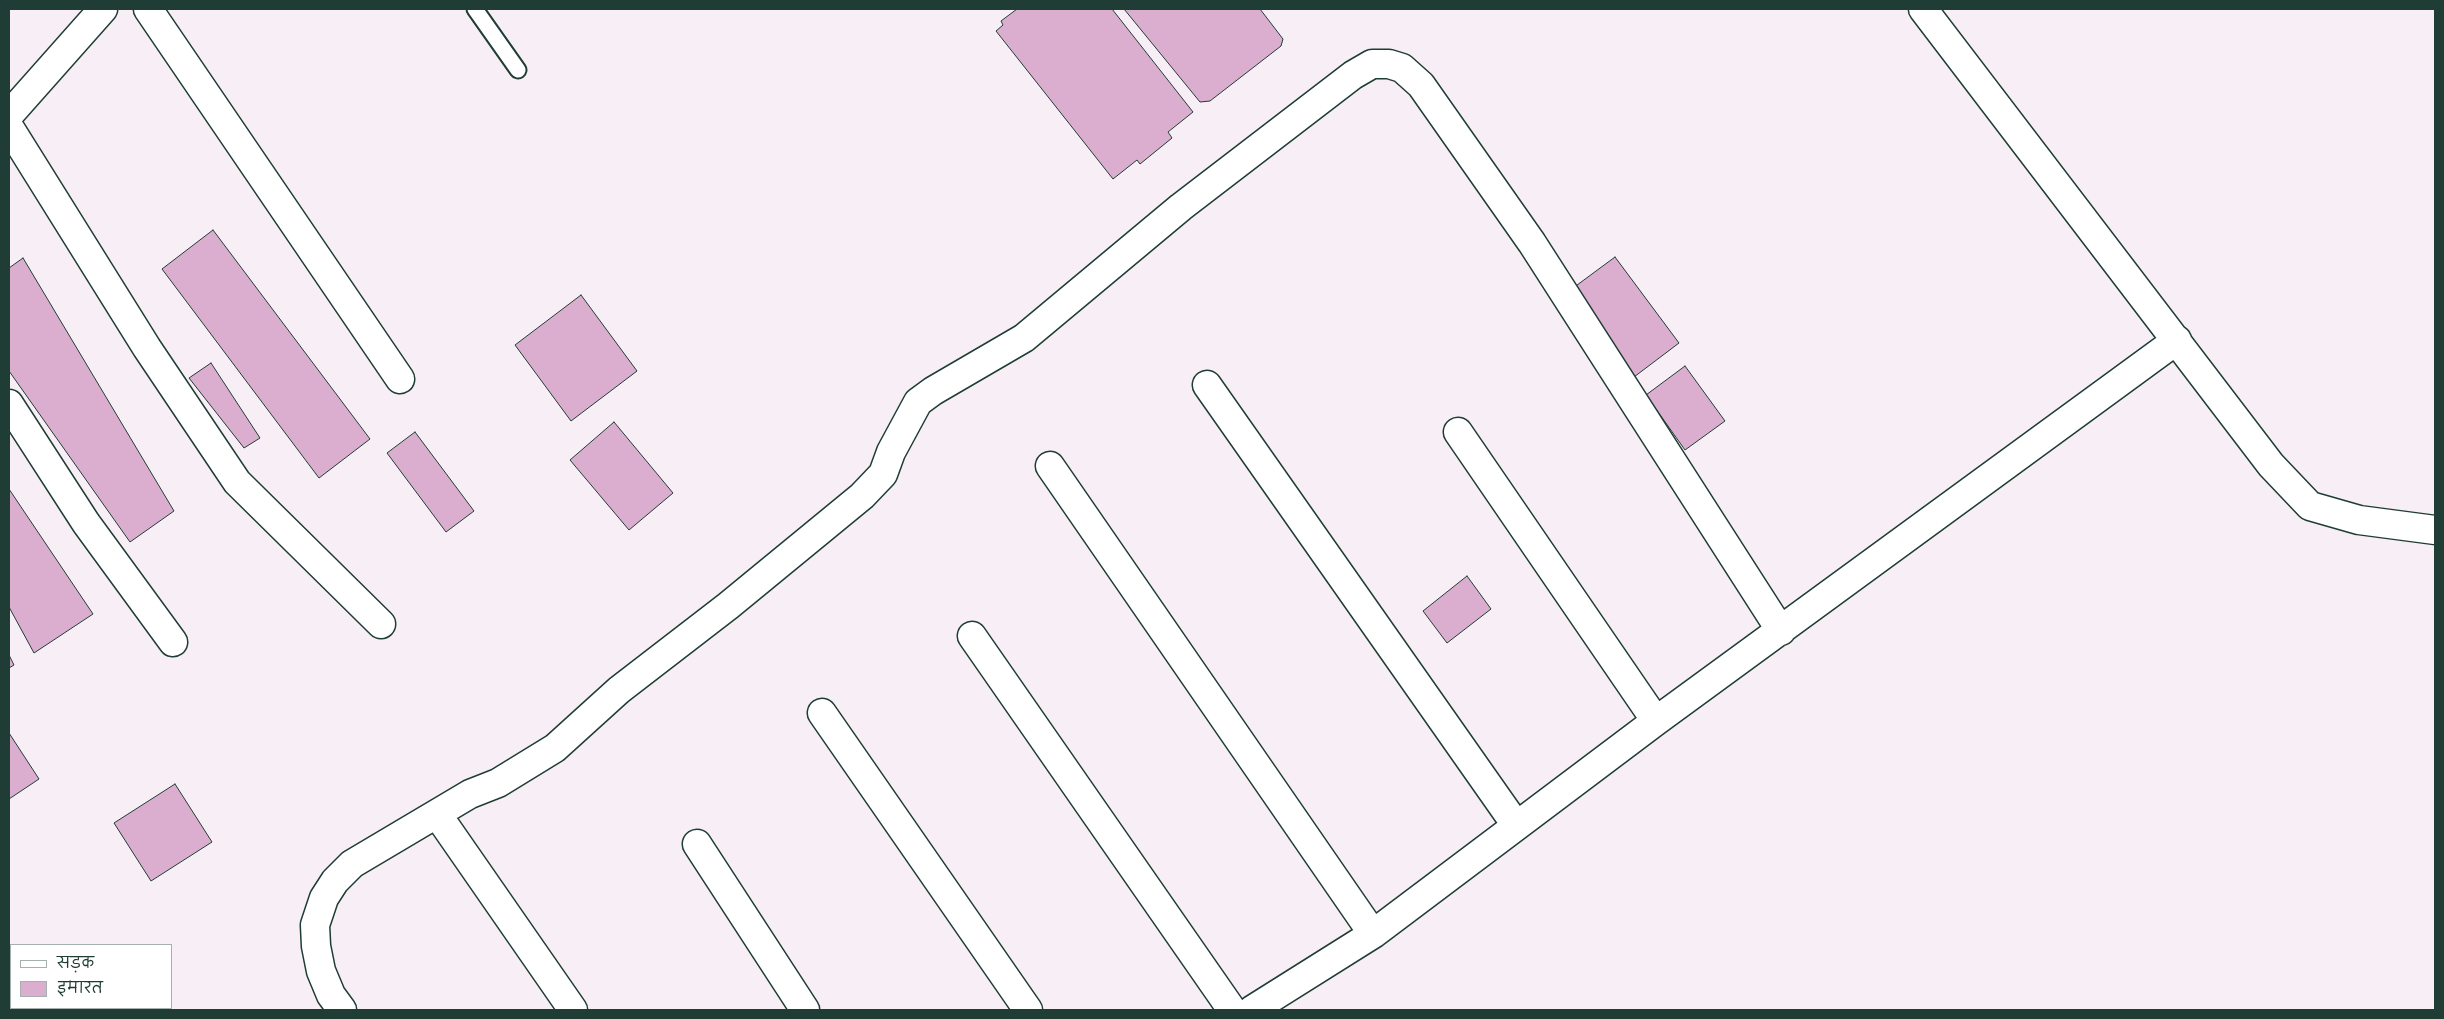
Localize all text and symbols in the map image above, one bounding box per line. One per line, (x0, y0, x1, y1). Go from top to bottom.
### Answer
legend (10, 944, 172, 1009)
text: सड़क (57, 954, 94, 972)
text: इमारत (57, 979, 103, 997)

